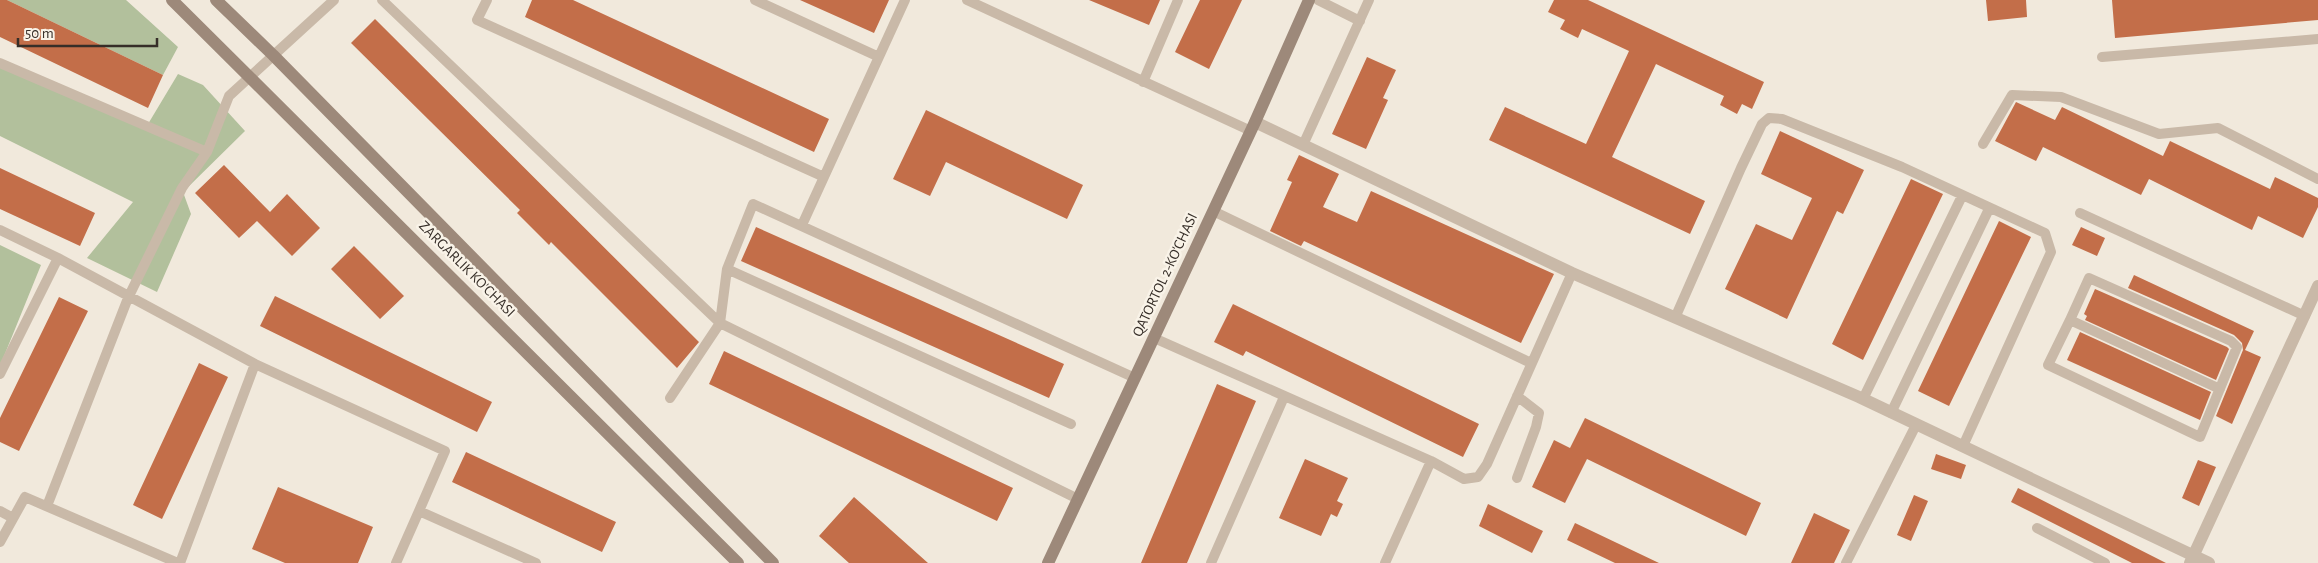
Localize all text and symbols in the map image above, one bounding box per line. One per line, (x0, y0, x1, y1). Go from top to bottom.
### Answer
scale bar (18, 15, 156, 47)
text: 50 m (25, 26, 54, 41)
street label: QATORTOL 2-KO'CHASI (1130, 211, 1200, 339)
street label: ZARGARLIK KO'CHASI (416, 218, 518, 320)

